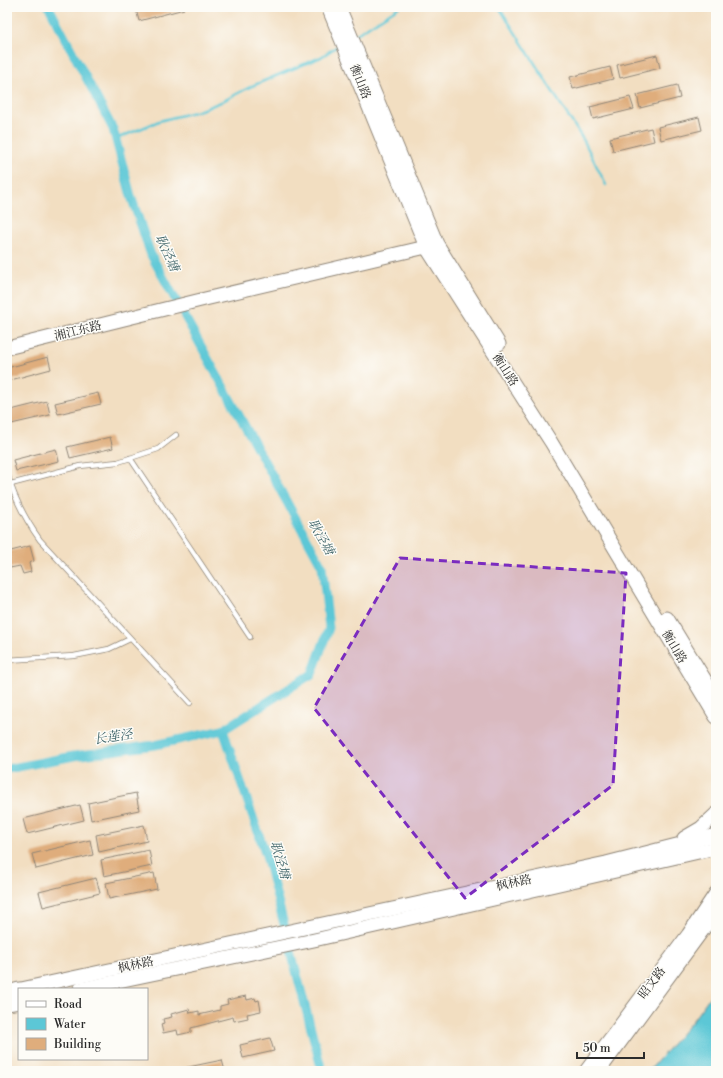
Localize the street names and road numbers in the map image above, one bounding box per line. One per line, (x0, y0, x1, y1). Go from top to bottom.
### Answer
street label: 衡山路 (346, 62, 374, 102)
street label: 湘江东路 (53, 318, 103, 344)
street label: 衡山路 (489, 351, 521, 389)
street label: 衡山路 (658, 628, 690, 666)
street label: 枫林路 (495, 872, 533, 894)
street label: 枫林路 (117, 954, 155, 976)
street label: 昭文路 (635, 964, 669, 1002)

